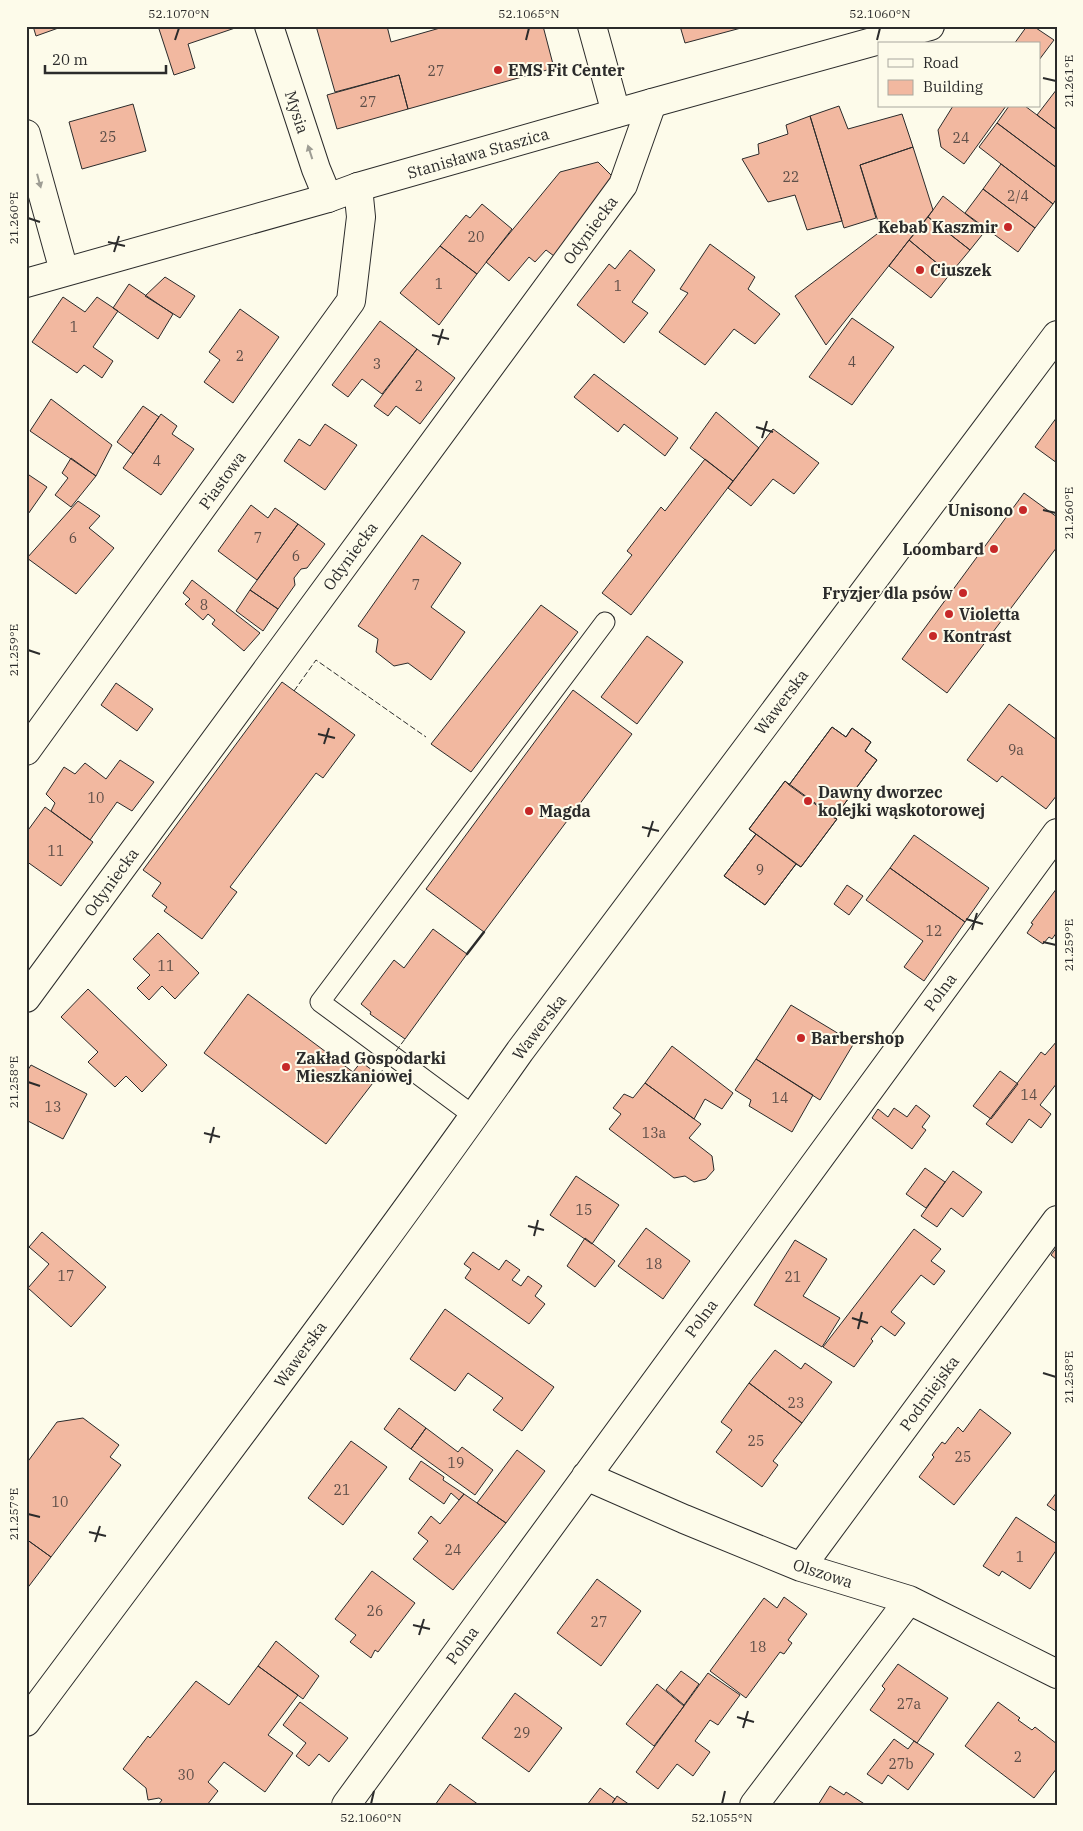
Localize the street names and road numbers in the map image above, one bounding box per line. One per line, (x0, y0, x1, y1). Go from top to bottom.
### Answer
street label: Mysia (281, 88, 313, 136)
street label: Stanisława Staszica (405, 123, 551, 183)
street label: Odyniecka (558, 192, 622, 268)
street label: Piastowa (194, 447, 250, 513)
street label: Odyniecka (318, 518, 382, 594)
street label: Wawerska (750, 665, 812, 739)
street label: Odyniecka (79, 844, 143, 920)
street label: Polna (919, 969, 961, 1015)
street label: Wawerska (508, 990, 570, 1064)
street label: Polna (680, 1295, 722, 1341)
street label: Wawerska (269, 1317, 331, 1391)
street label: Podmiejska (895, 1351, 963, 1435)
street label: Olszowa (791, 1554, 856, 1592)
street label: Polna (441, 1622, 483, 1668)

